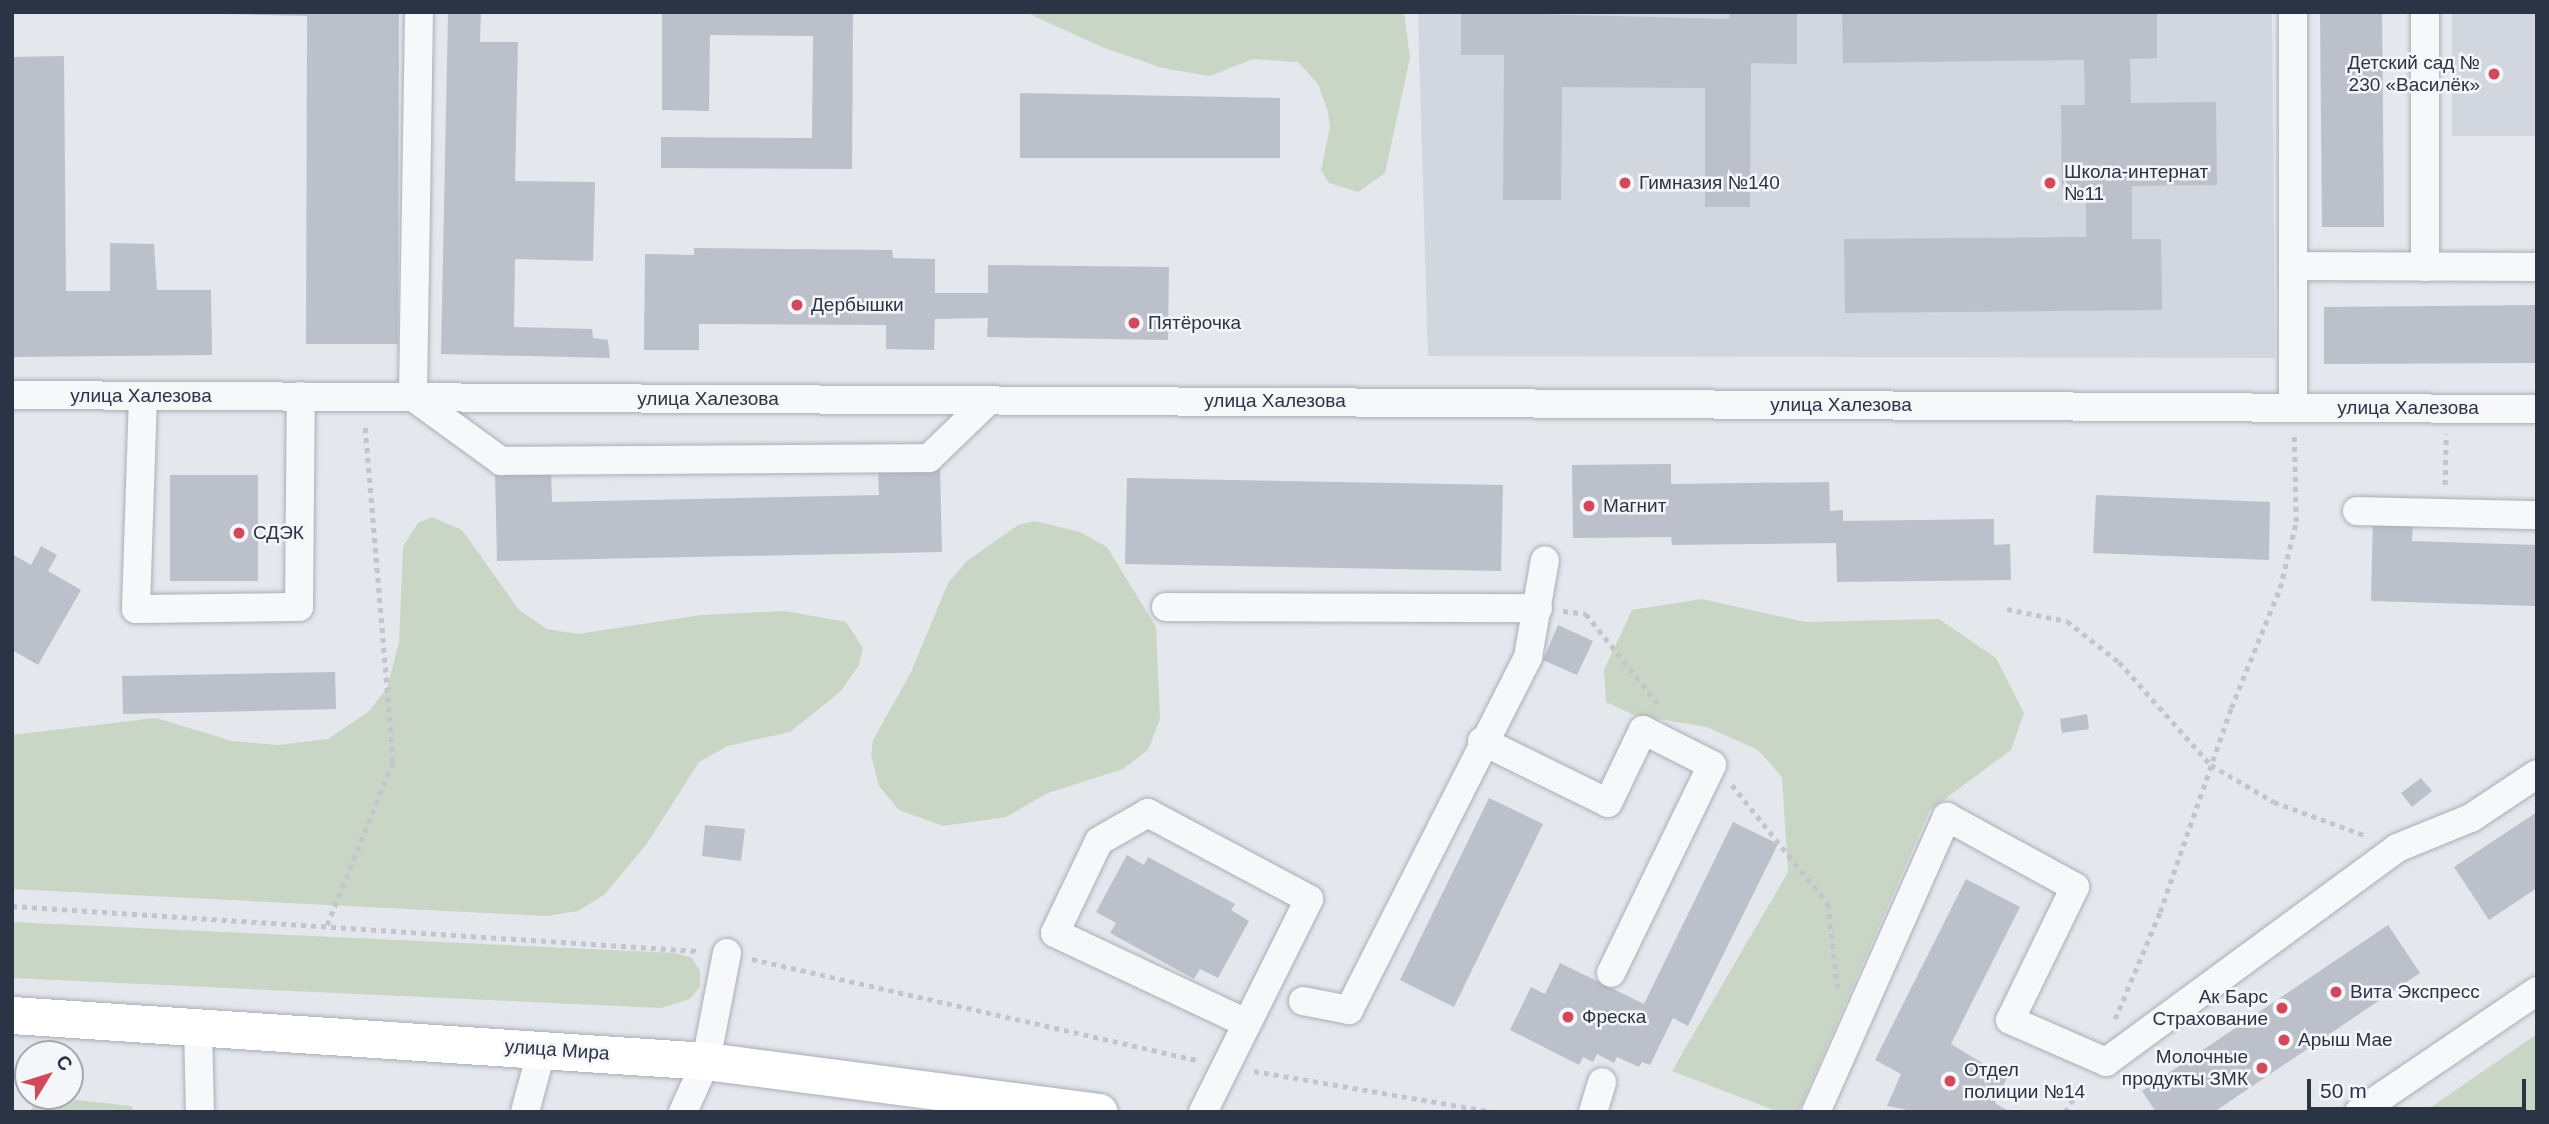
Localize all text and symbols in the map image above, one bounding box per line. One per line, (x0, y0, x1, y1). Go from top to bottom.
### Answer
place label: Детский сад № 230 «Василёк» (2348, 52, 2480, 96)
marker: Детский сад № 230 «Василёк» (2486, 66, 2502, 82)
place label: Школа-интернат №11 (2064, 161, 2208, 205)
place label: Гимназия №140 (1639, 172, 1780, 194)
marker: Гимназия №140 (1617, 175, 1633, 191)
marker: Школа-интернат №11 (2042, 175, 2058, 191)
place label: Дербышки (811, 294, 904, 316)
marker: Дербышки (789, 297, 805, 313)
place label: Пятёрочка (1148, 312, 1241, 334)
marker: Пятёрочка (1126, 315, 1142, 331)
street label: улица Халезова (70, 385, 212, 407)
street label: улица Халезова (637, 388, 779, 410)
street label: улица Халезова (1204, 390, 1346, 412)
street label: улица Халезова (1770, 394, 1912, 416)
street label: улица Халезова (2337, 397, 2479, 419)
place label: Магнит (1603, 495, 1666, 517)
marker: Магнит (1581, 498, 1597, 514)
place label: СДЭК (253, 522, 304, 544)
marker: СДЭК (231, 525, 247, 541)
place label: Вита Экспресс (2350, 981, 2480, 1003)
marker: Вита Экспресс (2328, 984, 2344, 1000)
place label: Ак Барс Страхование (2152, 986, 2268, 1030)
marker: Ак Барс Страхование (2274, 1000, 2290, 1016)
place label: Фреска (1582, 1006, 1646, 1028)
marker: Фреска (1560, 1009, 1576, 1025)
place label: Арыш Мае (2298, 1029, 2393, 1051)
marker: Арыш Мае (2276, 1032, 2292, 1048)
street label: улица Мира (504, 1035, 610, 1065)
north arrow (14, 1040, 84, 1110)
place label: Молочные продукты ЗМК (2122, 1046, 2248, 1090)
text: С (52, 1051, 77, 1075)
place label: Отдел полиции №14 (1964, 1059, 2085, 1103)
marker: Молочные продукты ЗМК (2254, 1060, 2270, 1076)
scale bar (2311, 1064, 2530, 1108)
marker: Отдел полиции №14 (1942, 1073, 1958, 1089)
text: 50 m (2320, 1079, 2367, 1102)

